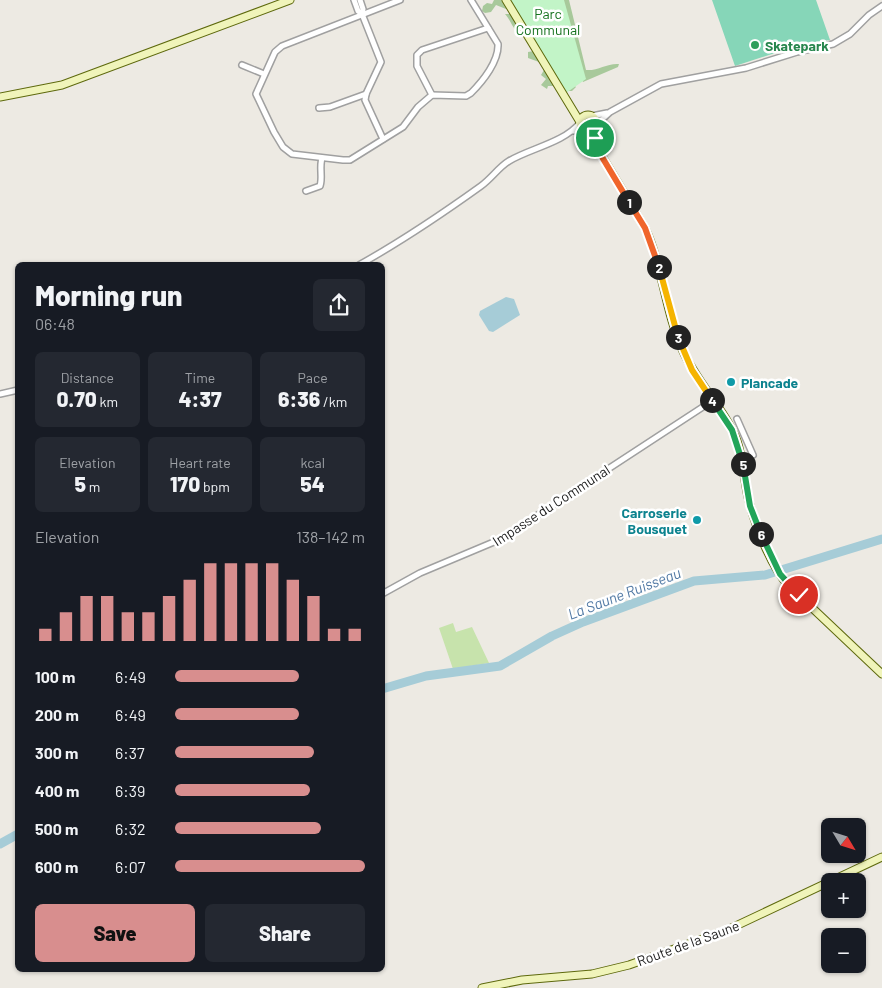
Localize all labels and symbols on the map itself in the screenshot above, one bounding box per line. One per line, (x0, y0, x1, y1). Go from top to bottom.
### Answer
park label: Parc Communal (516, 5, 580, 38)
place label: Skatepark (765, 37, 829, 54)
marker: Skatepark (749, 39, 761, 51)
pin (574, 117, 616, 159)
pin: 1 (616, 190, 642, 214)
pin: 2 (646, 254, 672, 280)
pin: 3 (666, 324, 690, 350)
place label: Plancade (741, 374, 799, 391)
marker: Plancade (725, 376, 737, 388)
pin: 4 (700, 388, 724, 412)
pin: 5 (730, 452, 756, 476)
street label: Impasse du Communal (489, 461, 613, 549)
place label: Carroserie Bousquet (622, 504, 687, 537)
marker: Carroserie Bousquet (691, 514, 703, 526)
pin: 6 (748, 522, 774, 546)
water label: La Saune Ruisseau (565, 563, 683, 623)
pin (778, 574, 820, 616)
north arrow (821, 818, 866, 862)
street label: Route de la Saune (635, 917, 741, 969)

